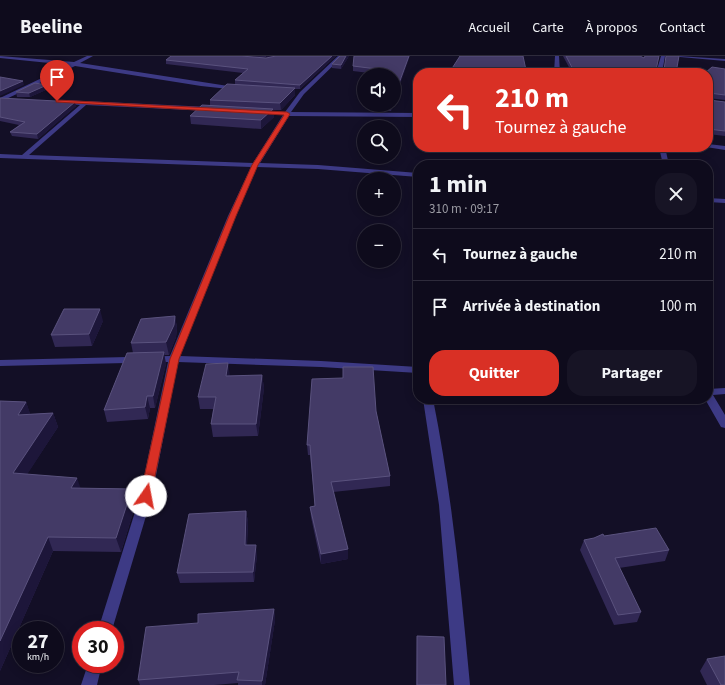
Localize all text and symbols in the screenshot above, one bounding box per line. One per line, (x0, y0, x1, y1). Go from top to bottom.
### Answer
text: Beeline (20, 14, 83, 41)
text: Accueil (469, 18, 510, 38)
text: Carte (532, 18, 564, 38)
text: À propos (586, 18, 637, 38)
text: Contact (659, 18, 705, 38)
pin (40, 60, 74, 101)
icon: arrive (46, 66, 68, 88)
map controls (357, 68, 401, 268)
button: sound (357, 68, 401, 112)
text: 210 m (495, 78, 569, 118)
icon: left (429, 84, 481, 136)
text: Tournez à gauche (495, 115, 627, 140)
button: search (357, 120, 401, 164)
text: 1 min (429, 167, 487, 202)
button: + (357, 172, 401, 216)
button: close (655, 173, 697, 215)
text: 310 m · 09:17 (429, 200, 499, 218)
button: − (357, 224, 401, 268)
icon: left (429, 244, 451, 266)
text: Tournez à gauche (463, 244, 578, 265)
text: 210 m (659, 244, 697, 265)
icon: arrive (429, 296, 451, 318)
text: Arrivée à destination (463, 296, 600, 317)
text: 100 m (659, 296, 697, 317)
button: Quitter (429, 350, 559, 396)
button: Partager (567, 350, 697, 396)
position arrow (125, 475, 167, 517)
speed limit sign: 30 (72, 621, 124, 673)
text: 27 (27, 628, 49, 656)
text: km/h (27, 650, 49, 664)

